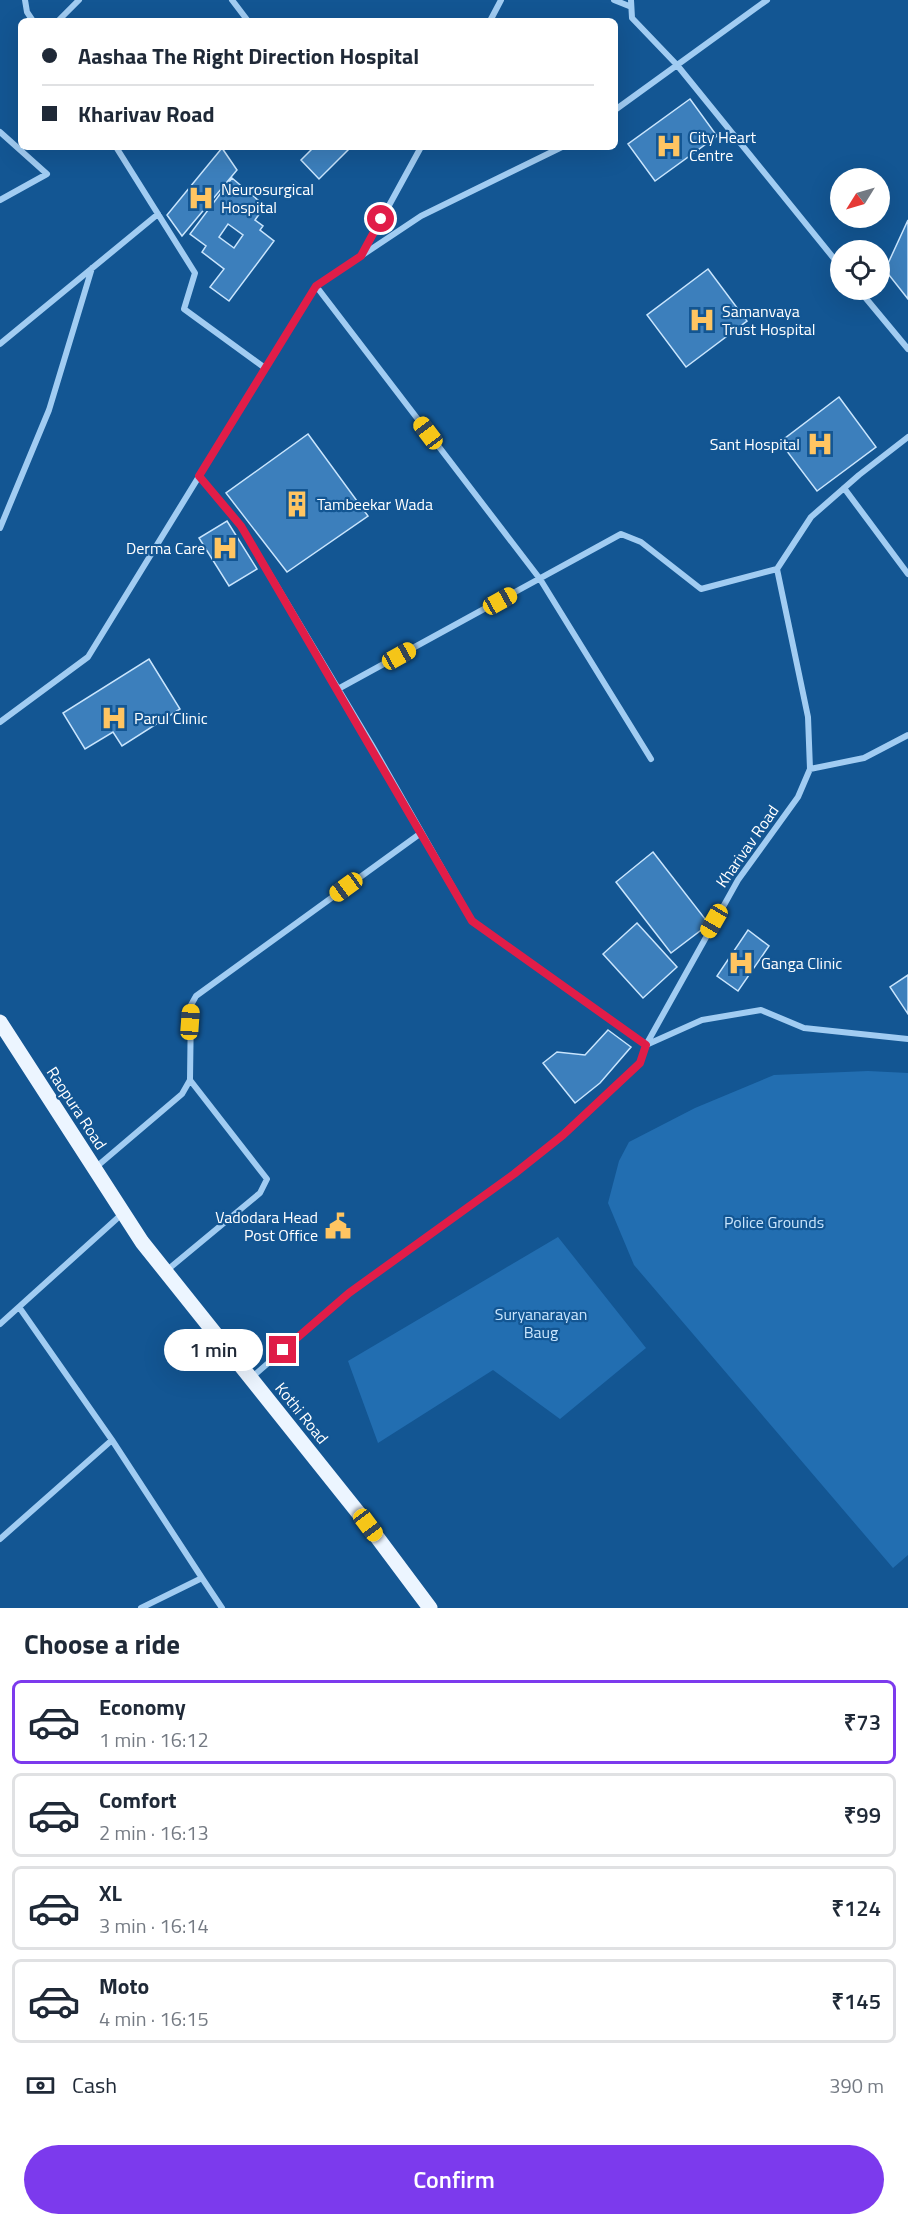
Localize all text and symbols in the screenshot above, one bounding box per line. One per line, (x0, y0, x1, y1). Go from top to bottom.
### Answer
text: Aashaa The Right Direction Hospital (78, 39, 419, 73)
text: Kharivav Road (78, 97, 215, 131)
place label: City Heart Centre (689, 125, 756, 167)
hospital icon: City Heart Centre (654, 131, 684, 161)
north arrow (830, 168, 890, 228)
map controls (830, 168, 890, 300)
place label: Neurosurgical Hospital (221, 177, 314, 219)
hospital icon: Neurosurgical Hospital (186, 183, 216, 213)
route start (367, 205, 394, 232)
button: locate (830, 240, 890, 300)
place label: Samanvaya Trust Hospital (722, 299, 816, 341)
hospital icon: Samanvaya Trust Hospital (687, 305, 717, 335)
car (410, 413, 446, 453)
hospital icon: Sant Hospital (805, 429, 835, 459)
place label: Sant Hospital (710, 432, 800, 456)
building icon: Tambeekar Wada (282, 489, 312, 519)
place label: Tambeekar Wada (317, 492, 433, 516)
hospital icon: Derma Care (210, 533, 240, 563)
place label: Derma Care (126, 536, 205, 560)
car (480, 584, 520, 618)
car (379, 639, 419, 673)
hospital icon: Parul Clinic (99, 703, 129, 733)
place label: Parul Clinic (134, 706, 208, 730)
street label: Kharivav Road (710, 800, 784, 892)
car (326, 869, 366, 905)
car (697, 901, 731, 941)
hospital icon: Ganga Clinic (726, 948, 756, 978)
place label: Ganga Clinic (761, 951, 842, 975)
car (180, 1003, 200, 1041)
street label: Raopura Road (41, 1062, 113, 1154)
place label: Vadodara Head Post Office (215, 1205, 318, 1247)
park label: Police Grounds (724, 1210, 824, 1234)
public building icon: Vadodara Head Post Office (323, 1211, 353, 1241)
park label: Suryanarayan Baug (495, 1302, 587, 1344)
callout: 1 min (163, 1329, 262, 1371)
text: 1 min (189, 1334, 238, 1365)
route end (269, 1336, 296, 1363)
street label: Kothi Road (270, 1377, 334, 1449)
car (350, 1505, 386, 1545)
text: Choose a ride (24, 1623, 180, 1664)
text: Economy (99, 1690, 186, 1724)
icon: car (27, 1695, 81, 1749)
text: ₹73 (844, 1705, 881, 1739)
text: 1 min · 16:12 (99, 1724, 209, 1755)
text: Comfort (99, 1783, 177, 1817)
icon: car (27, 1788, 81, 1842)
text: ₹99 (844, 1798, 881, 1832)
text: 2 min · 16:13 (99, 1817, 209, 1848)
text: XL (99, 1876, 122, 1910)
icon: car (27, 1881, 81, 1935)
text: ₹124 (831, 1891, 881, 1925)
text: 3 min · 16:14 (99, 1910, 209, 1941)
text: Moto (99, 1969, 149, 2003)
icon: car (27, 1974, 81, 2028)
text: ₹145 (831, 1984, 881, 2018)
text: 4 min · 16:15 (99, 2003, 209, 2034)
text: Cash (72, 2068, 117, 2102)
icon: cash (24, 2069, 57, 2102)
text: 390 m (829, 2070, 884, 2101)
button: Confirm (24, 2145, 884, 2214)

